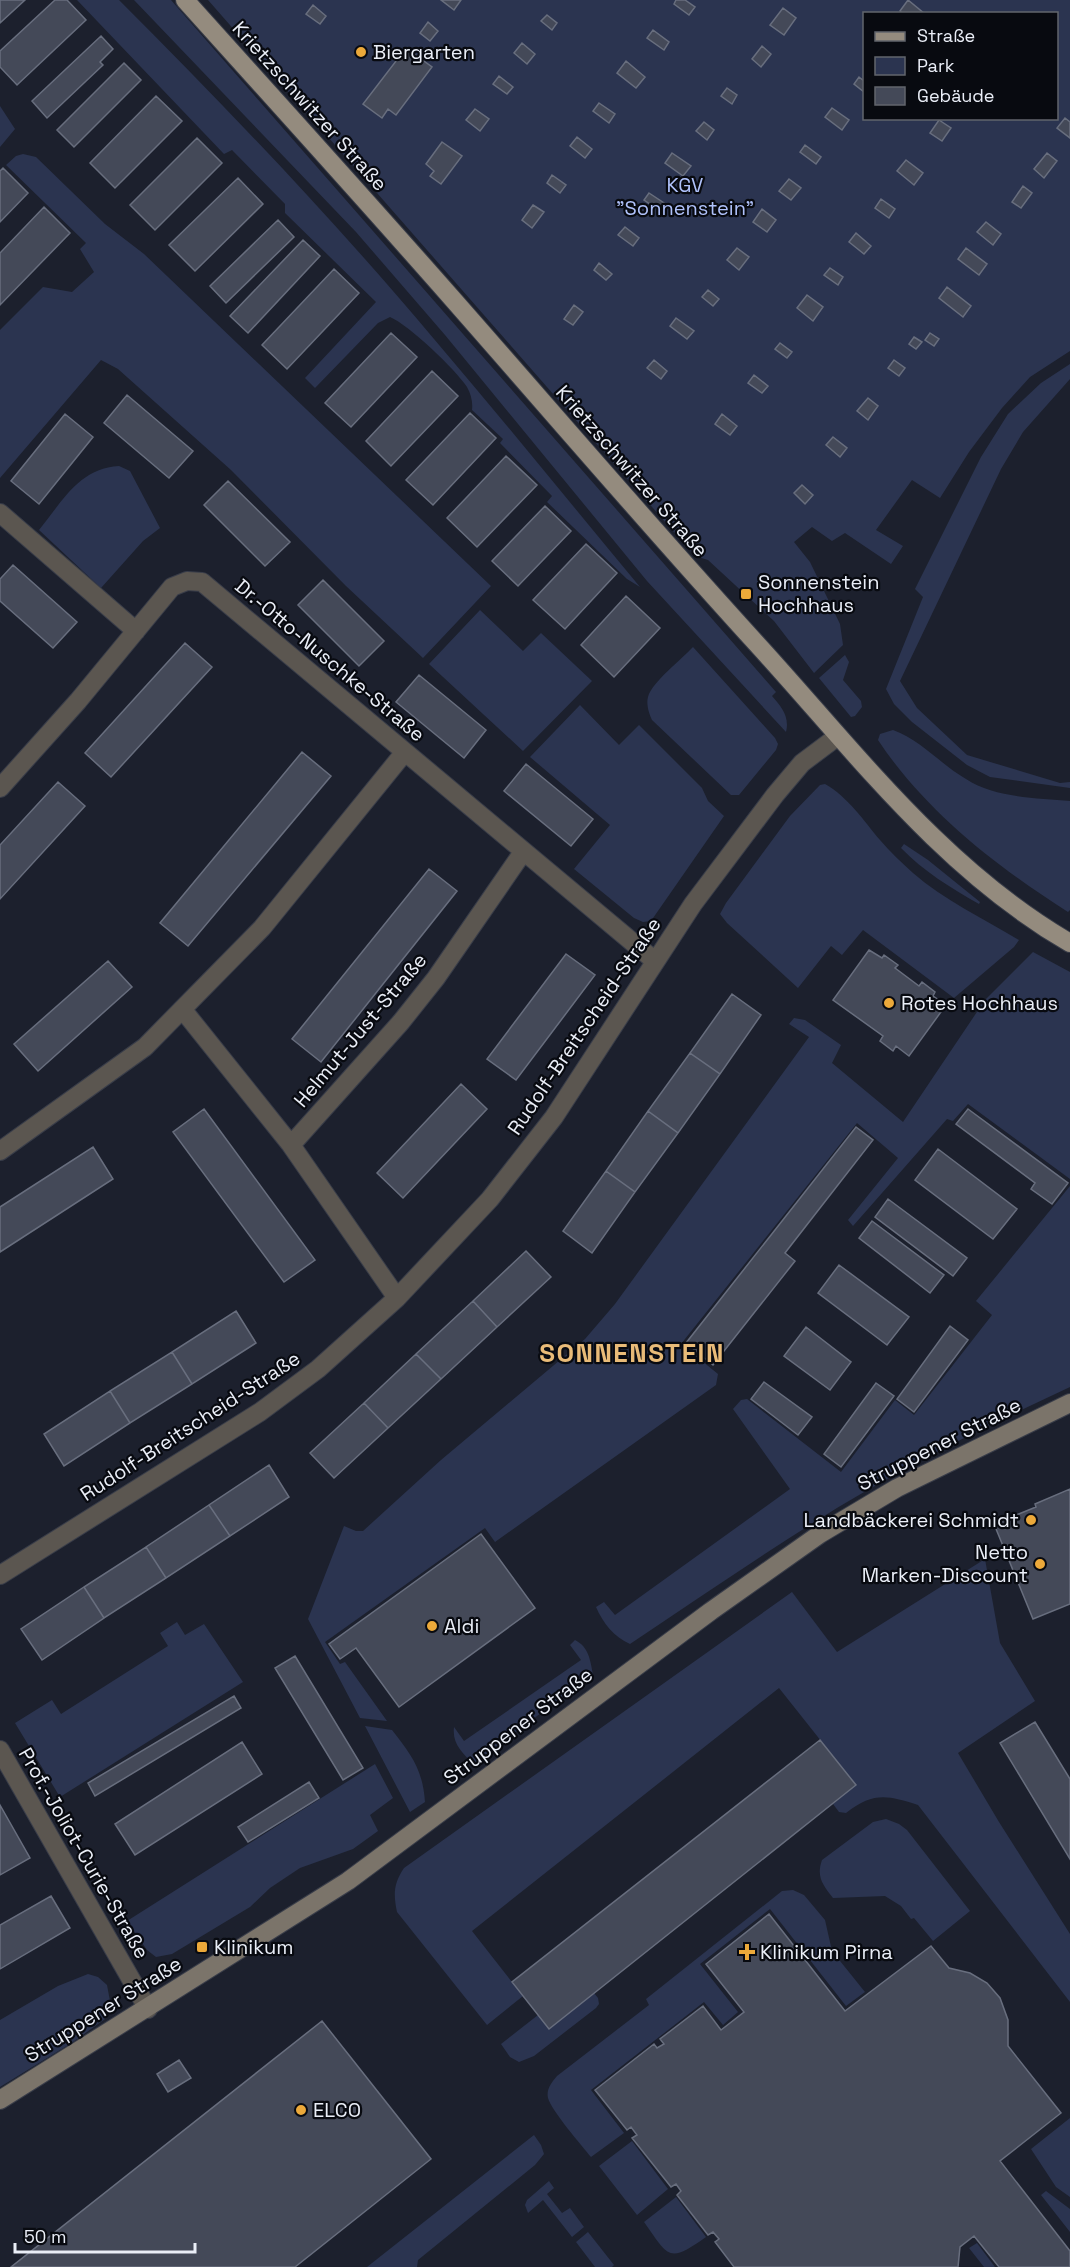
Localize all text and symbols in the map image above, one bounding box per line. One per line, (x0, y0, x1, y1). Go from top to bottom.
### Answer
legend (863, 12, 1058, 120)
street label: Krietzschwitzer Straße (227, 16, 393, 196)
text: Straße (917, 24, 975, 47)
place label: Biergarten (373, 39, 475, 65)
marker: Biergarten (354, 45, 368, 59)
text: Park (917, 54, 955, 77)
text: Gebäude (917, 84, 995, 107)
park label: KGV "Sonnenstein" (616, 172, 754, 221)
street label: Krietzschwitzer Straße (550, 380, 714, 562)
place label: Sonnenstein Hochhaus (758, 569, 879, 618)
street label: Dr.-Otto-Nuschke-Straße (230, 573, 430, 747)
marker: Sonnenstein Hochhaus (739, 587, 753, 601)
street label: Rudolf-Breitscheid-Straße (501, 912, 667, 1140)
street label: Helmut-Just-Straße (288, 947, 432, 1113)
place label: Rotes Hochhaus (901, 990, 1058, 1016)
marker: Rotes Hochhaus (882, 996, 896, 1010)
district label: SONNENSTEIN (539, 1336, 725, 1370)
street label: Rudolf-Breitscheid-Straße (75, 1345, 305, 1507)
street label: Struppener Straße (853, 1392, 1025, 1496)
place label: Landbäckerei Schmidt (804, 1507, 1019, 1533)
marker: Landbäckerei Schmidt (1024, 1513, 1038, 1527)
place label: Netto Marken-Discount (862, 1539, 1028, 1588)
marker: Netto Marken-Discount (1033, 1557, 1047, 1571)
place label: Aldi (444, 1613, 479, 1639)
marker: Aldi (425, 1619, 439, 1633)
street label: Struppener Straße (438, 1661, 598, 1791)
street label: Prof.-Joliot-Curie-Straße (13, 1743, 155, 1963)
place label: Klinikum (214, 1934, 293, 1960)
place label: Klinikum Pirna (760, 1939, 893, 1965)
marker: Klinikum (195, 1940, 209, 1954)
marker: Klinikum Pirna (738, 1943, 756, 1961)
street label: Struppener Straße (20, 1950, 186, 2068)
place label: ELCO (313, 2097, 361, 2123)
marker: ELCO (294, 2103, 308, 2117)
scale bar (15, 2216, 195, 2254)
text: 50 m (24, 2225, 66, 2248)

